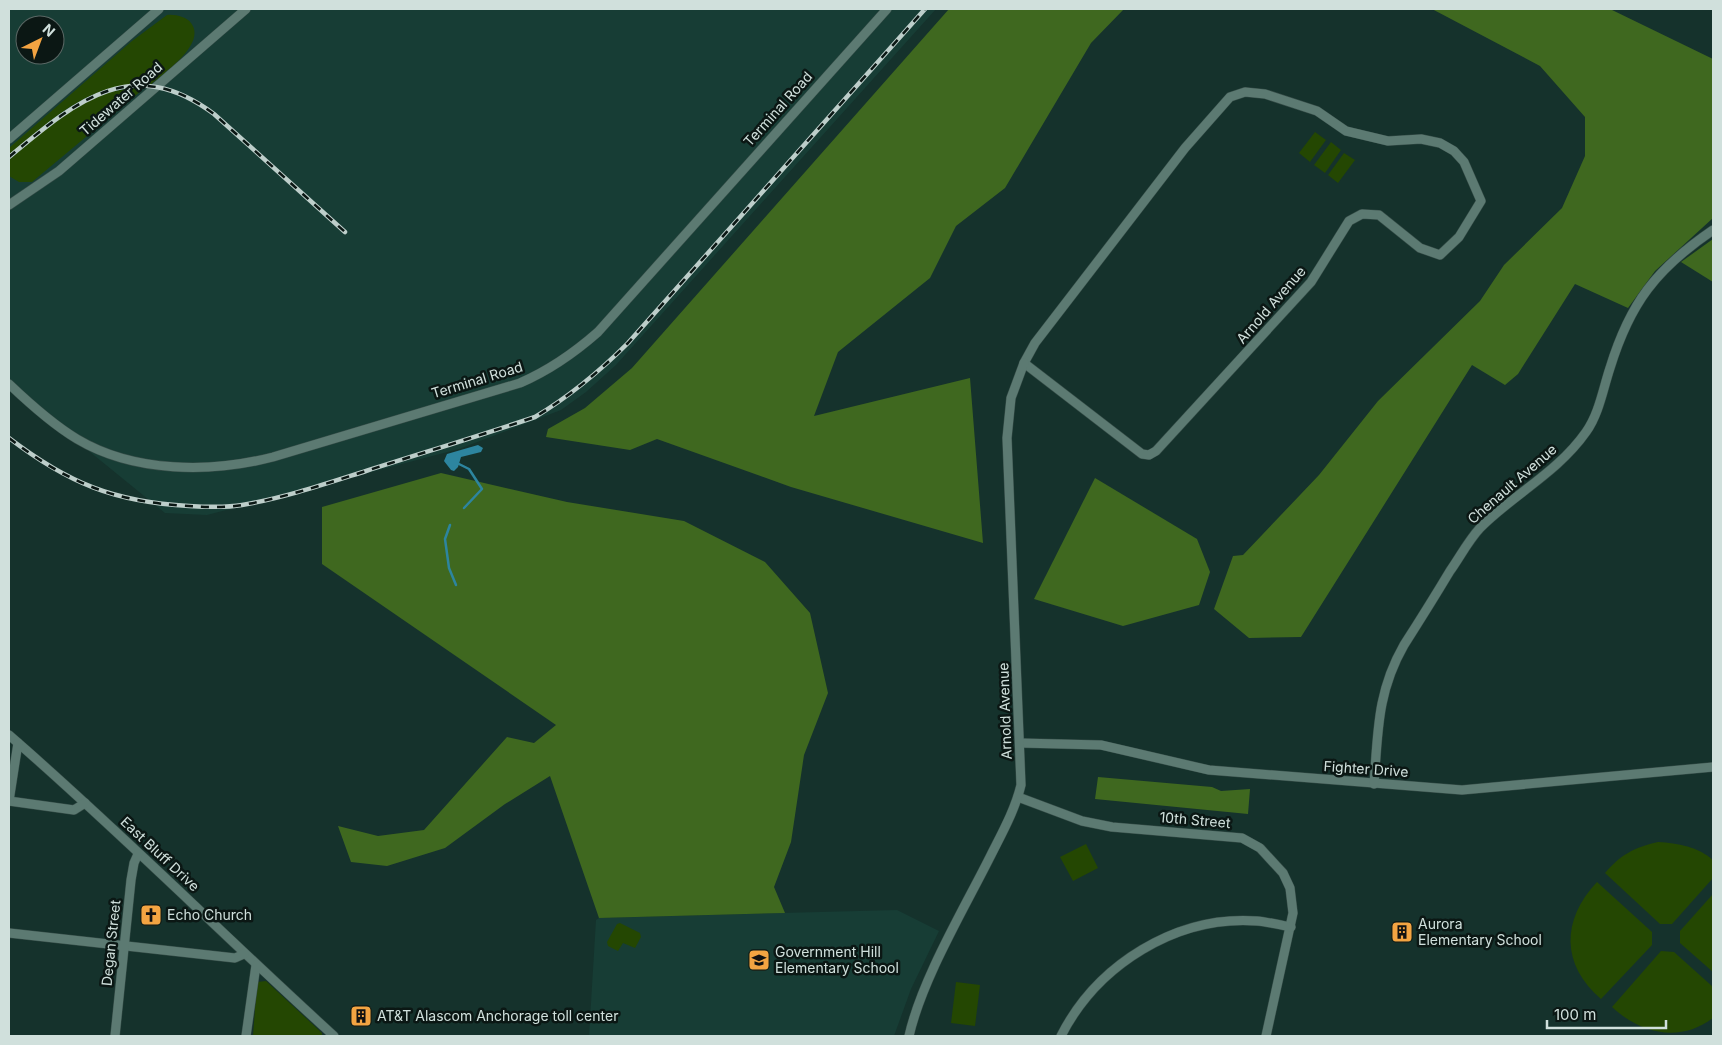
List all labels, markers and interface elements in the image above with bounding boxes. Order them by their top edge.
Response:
north arrow [15,15,65,65]
text: N [39,20,59,40]
street label: Tidewater Road [76,58,165,139]
street label: Terminal Road [740,68,816,149]
street label: Arnold Avenue [1232,263,1309,347]
street label: Terminal Road [429,358,525,401]
street label: Chenault Avenue [1464,440,1560,527]
street label: Arnold Avenue [994,662,1015,760]
street label: Fighter Drive [1323,757,1409,780]
street label: 10th Street [1159,808,1232,831]
street label: East Bluff Drive [117,813,203,894]
street label: Degan Street [98,899,124,987]
church icon: Echo Church [139,903,163,927]
place label: Echo Church [167,906,252,923]
place label: Aurora Elementary School [1418,915,1542,948]
building icon: Aurora Elementary School [1390,920,1414,944]
place label: Government Hill Elementary School [775,943,899,976]
school or university icon: Government Hill Elementary School [747,948,771,972]
scale bar [1547,998,1666,1030]
building icon: AT&T Alascom Anchorage toll center [349,1004,373,1028]
text: 100 m [1554,1005,1596,1024]
place label: AT&T Alascom Anchorage toll center [377,1007,618,1024]

